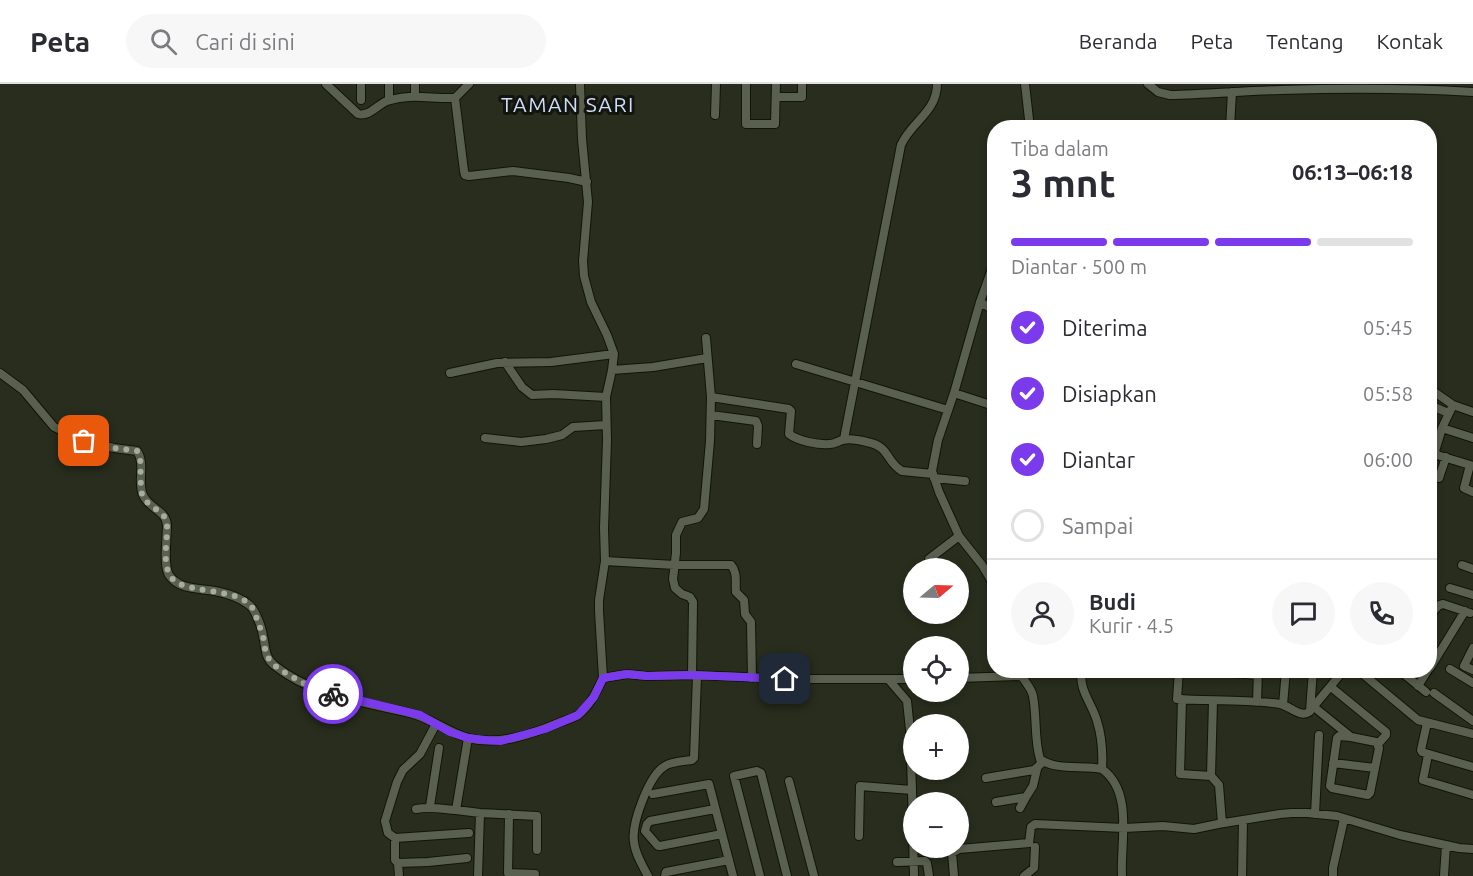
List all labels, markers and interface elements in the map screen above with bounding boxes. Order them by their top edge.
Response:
search box [126,14,546,68]
icon: search [147,25,180,58]
text: Peta [30,26,90,57]
text: Cari di sini [195,29,295,54]
text: Beranda [1079,29,1158,53]
text: Peta [1191,29,1233,53]
text: Tentang [1266,29,1344,53]
text: Kontak [1377,29,1443,53]
district label: TAMAN SARI [501,92,635,116]
text: Tiba dalam [1011,137,1109,160]
text: 06:13–06:18 [1292,159,1413,184]
text: 3 mnt [1011,161,1115,204]
text: Diantar · 500 m [1011,255,1147,278]
icon: check [1011,311,1044,344]
text: Diterima [1062,315,1148,340]
text: 05:45 [1363,316,1413,339]
icon: check [1011,377,1044,410]
text: Disiapkan [1062,381,1157,406]
text: 05:58 [1363,382,1413,405]
pin [58,415,109,466]
icon: bag [67,424,100,457]
icon: check [1011,443,1044,476]
text: Diantar [1062,447,1135,472]
text: 06:00 [1363,448,1413,471]
text: Sampai [1062,513,1133,538]
north arrow [903,558,969,624]
map controls [903,558,969,858]
button: person [1011,582,1074,645]
button: chat [1272,582,1335,645]
button: phone [1350,582,1413,645]
text: Budi [1089,589,1136,614]
text: Kurir · 4.5 [1089,614,1174,637]
button: locate [903,636,969,702]
pin [759,653,810,704]
icon: home [768,662,801,695]
courier [303,664,363,724]
icon: bike [317,678,350,711]
button: + [903,714,969,780]
button: − [903,792,969,858]

